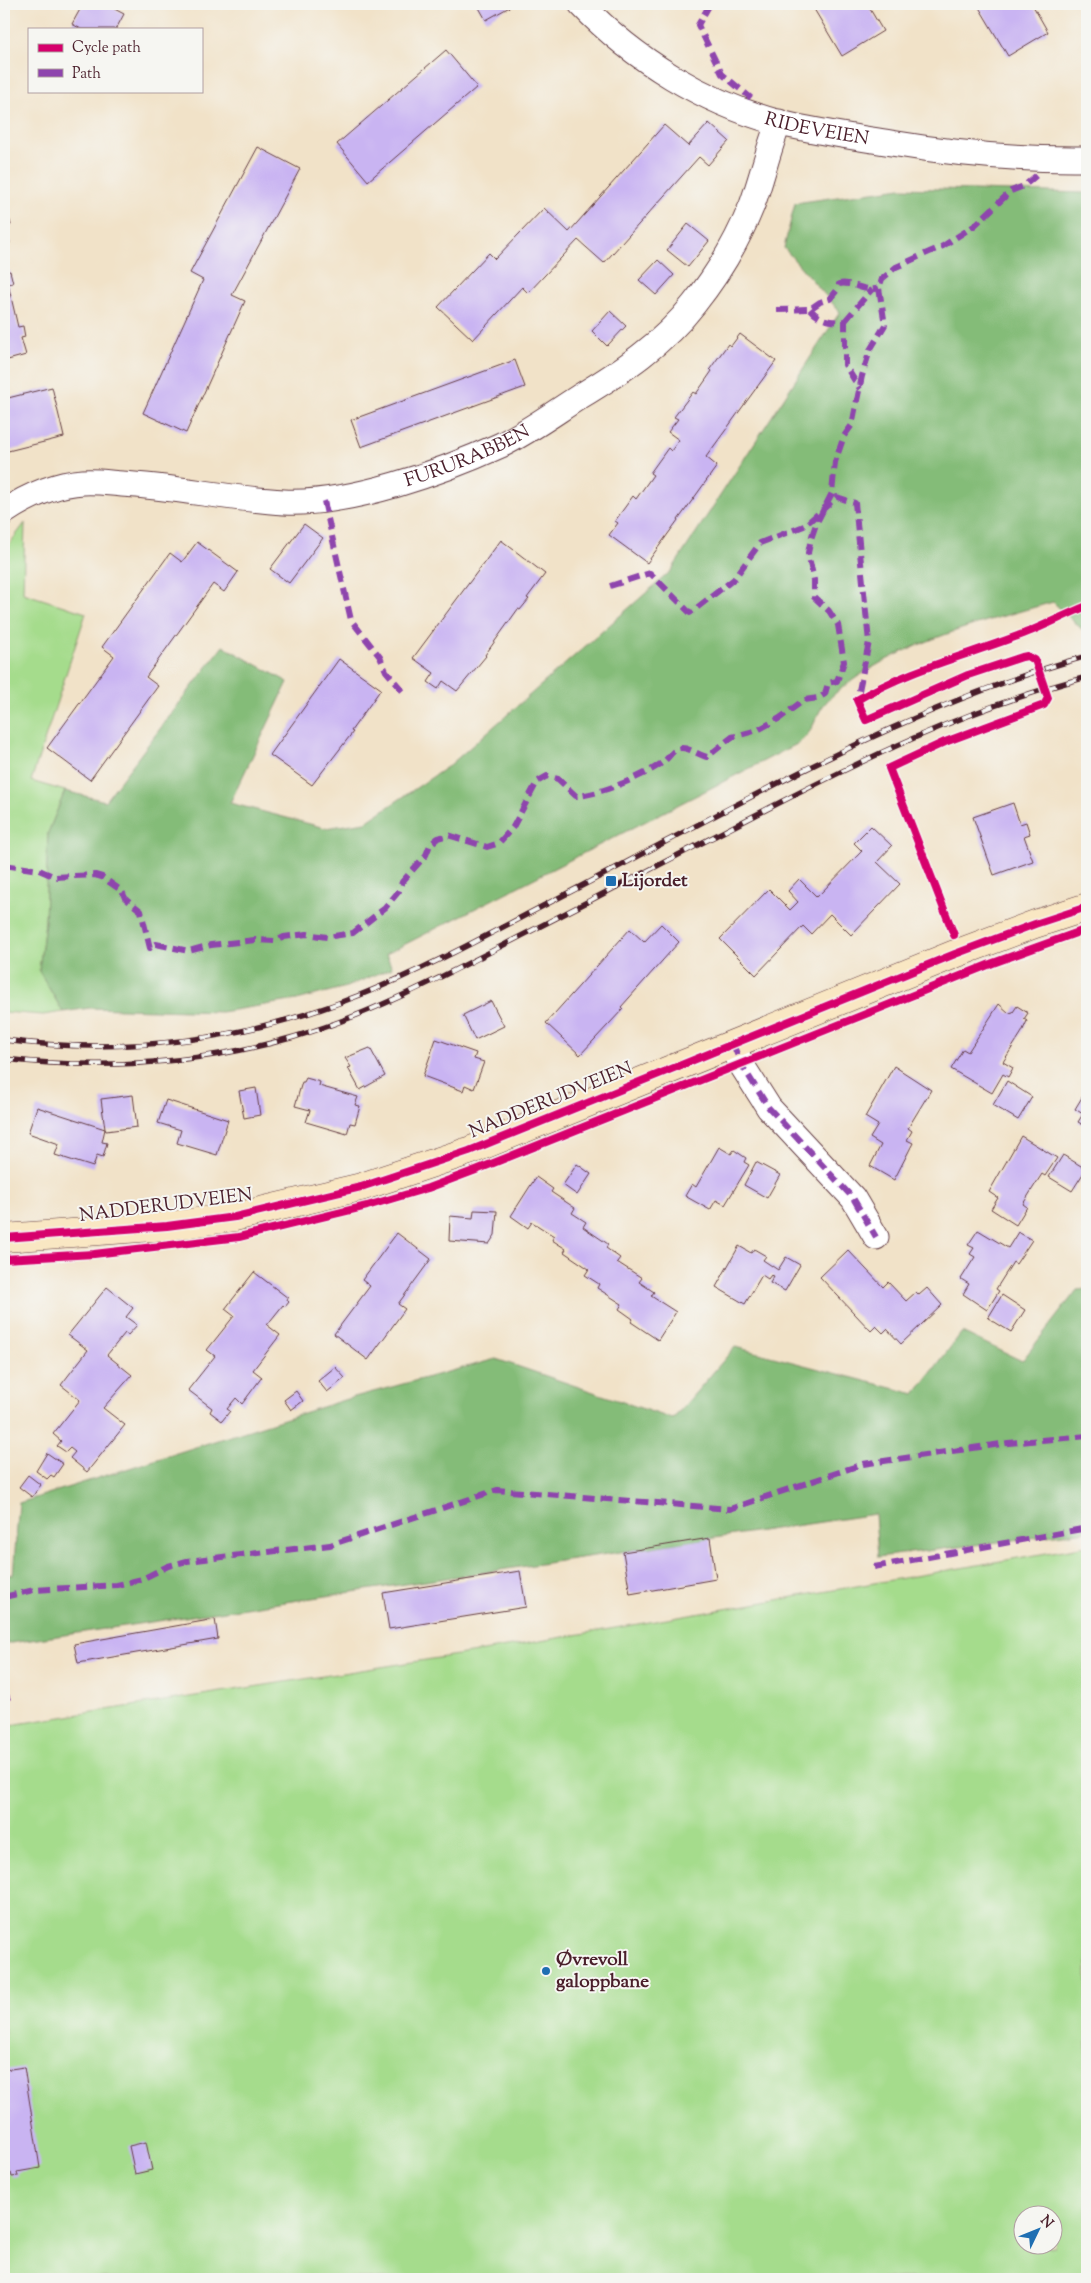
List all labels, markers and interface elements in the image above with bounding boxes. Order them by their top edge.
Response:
legend [28,28,202,92]
text: Cycle path [72,38,141,59]
text: Path [72,64,101,85]
street label: RIDEVEIEN [761,106,871,153]
street label: FURURABBEN [401,418,535,495]
place label: Lijordet [622,868,688,895]
marker: Lijordet [604,874,618,888]
street label: NADDERUDVEIEN [465,1056,637,1146]
street label: NADDERUDVEIEN [78,1182,254,1230]
place label: Øvrevoll galoppbane [556,1947,649,1996]
marker: Øvrevoll galoppbane [540,1965,552,1977]
north arrow [1014,2206,1064,2256]
text: N [1035,2212,1057,2233]

